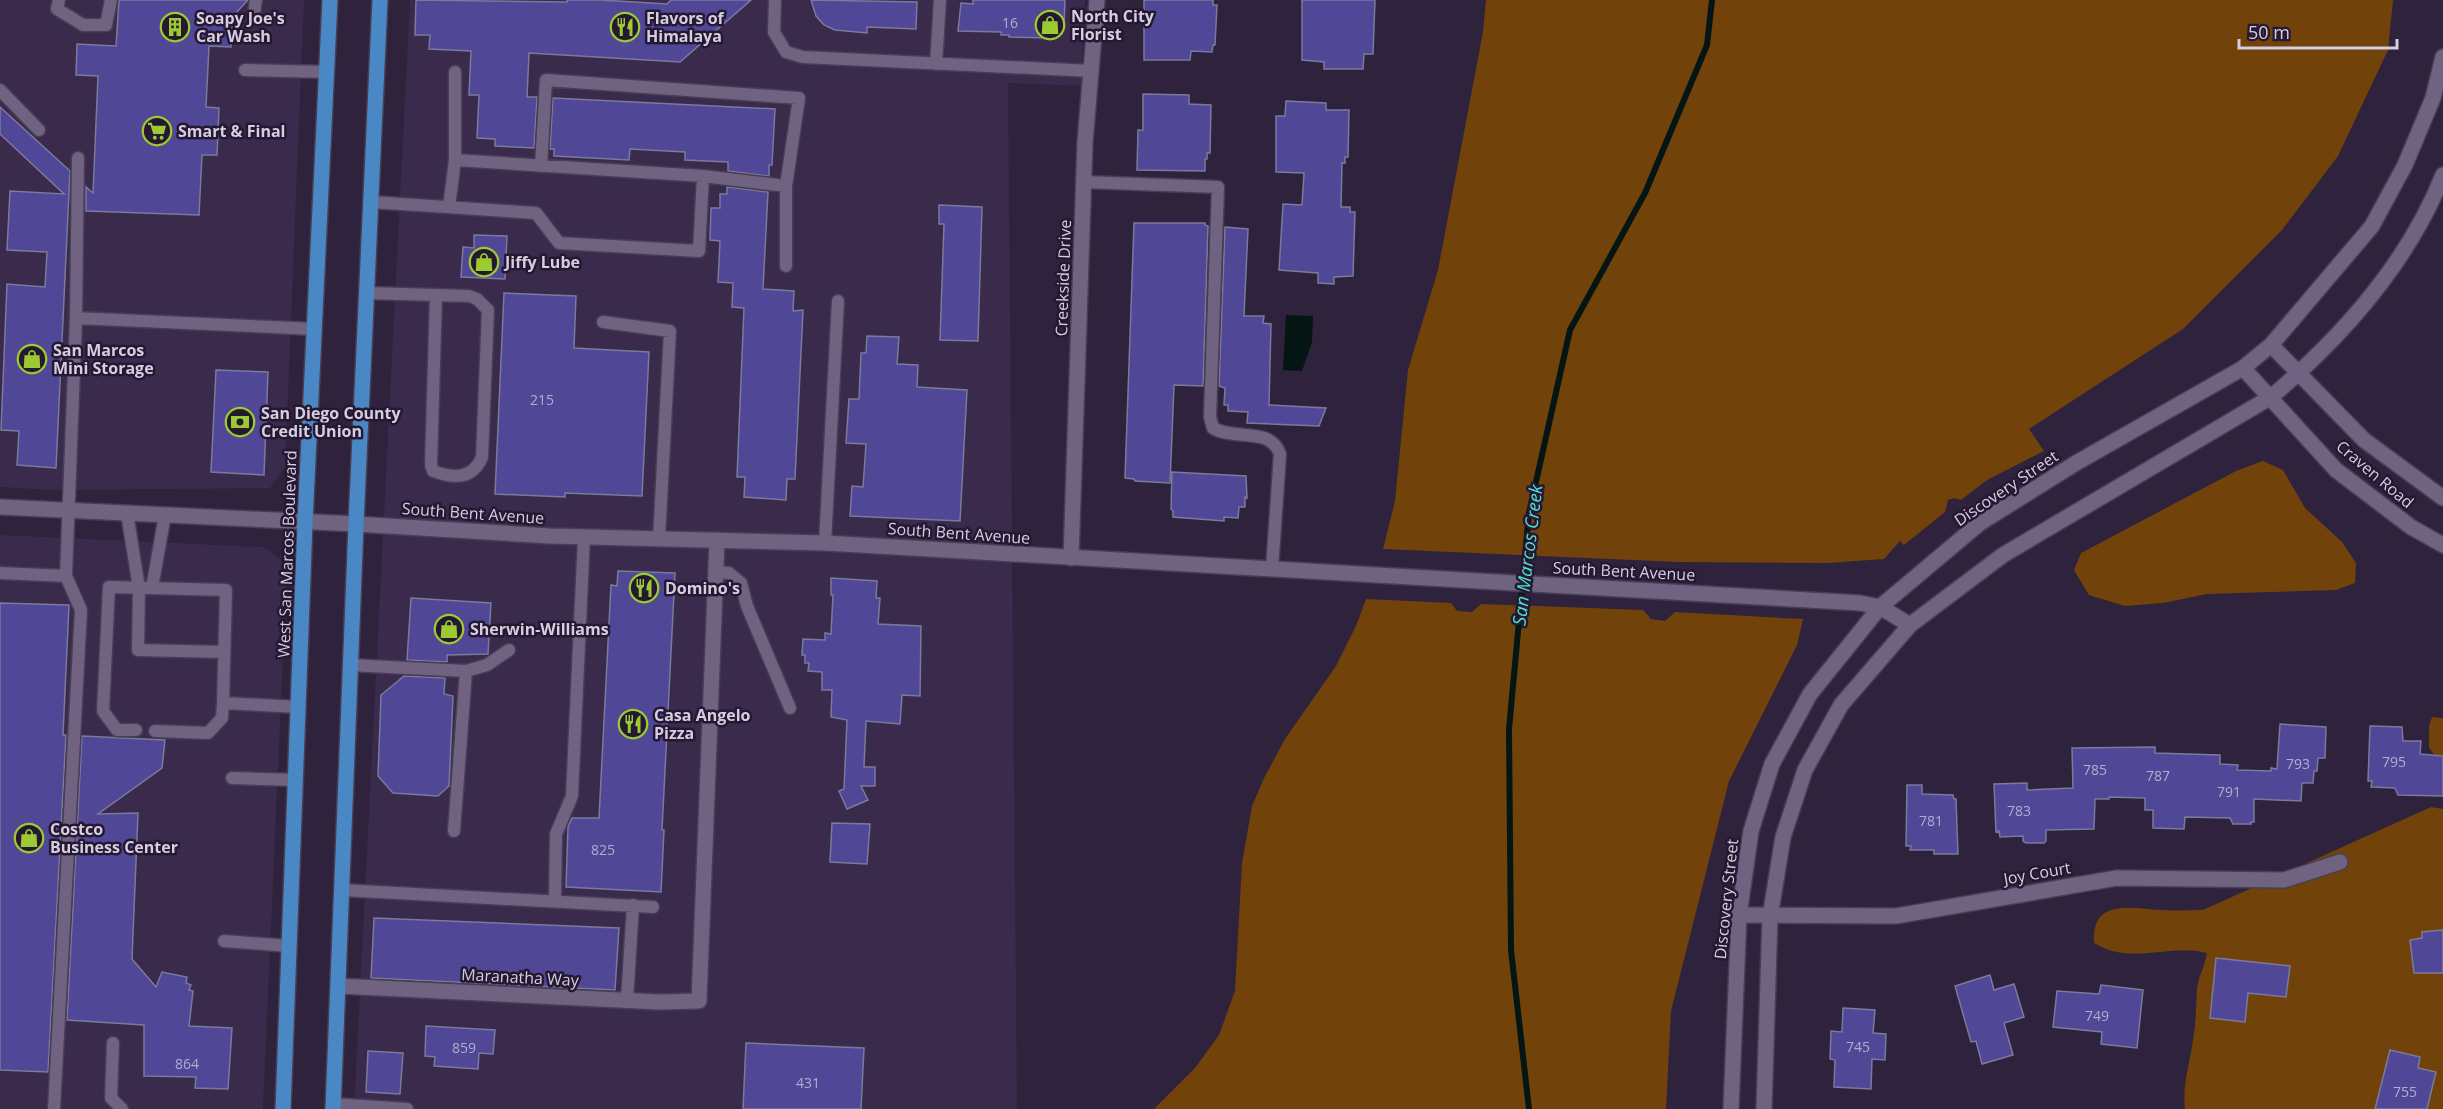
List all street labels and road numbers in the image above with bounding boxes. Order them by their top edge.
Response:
street label: Creekside Drive [1050,219,1076,337]
street label: Craven Road [2332,435,2418,513]
street label: Discovery Street [1950,445,2063,531]
street label: West San Marcos Boulevard [272,450,302,658]
street label: South Bent Avenue [401,497,545,529]
street label: South Bent Avenue [887,517,1031,549]
street label: South Bent Avenue [1552,556,1696,586]
street label: Discovery Street [1709,837,1743,960]
street label: Joy Court [2000,856,2073,890]
street label: Maranatha Way [461,963,580,991]

